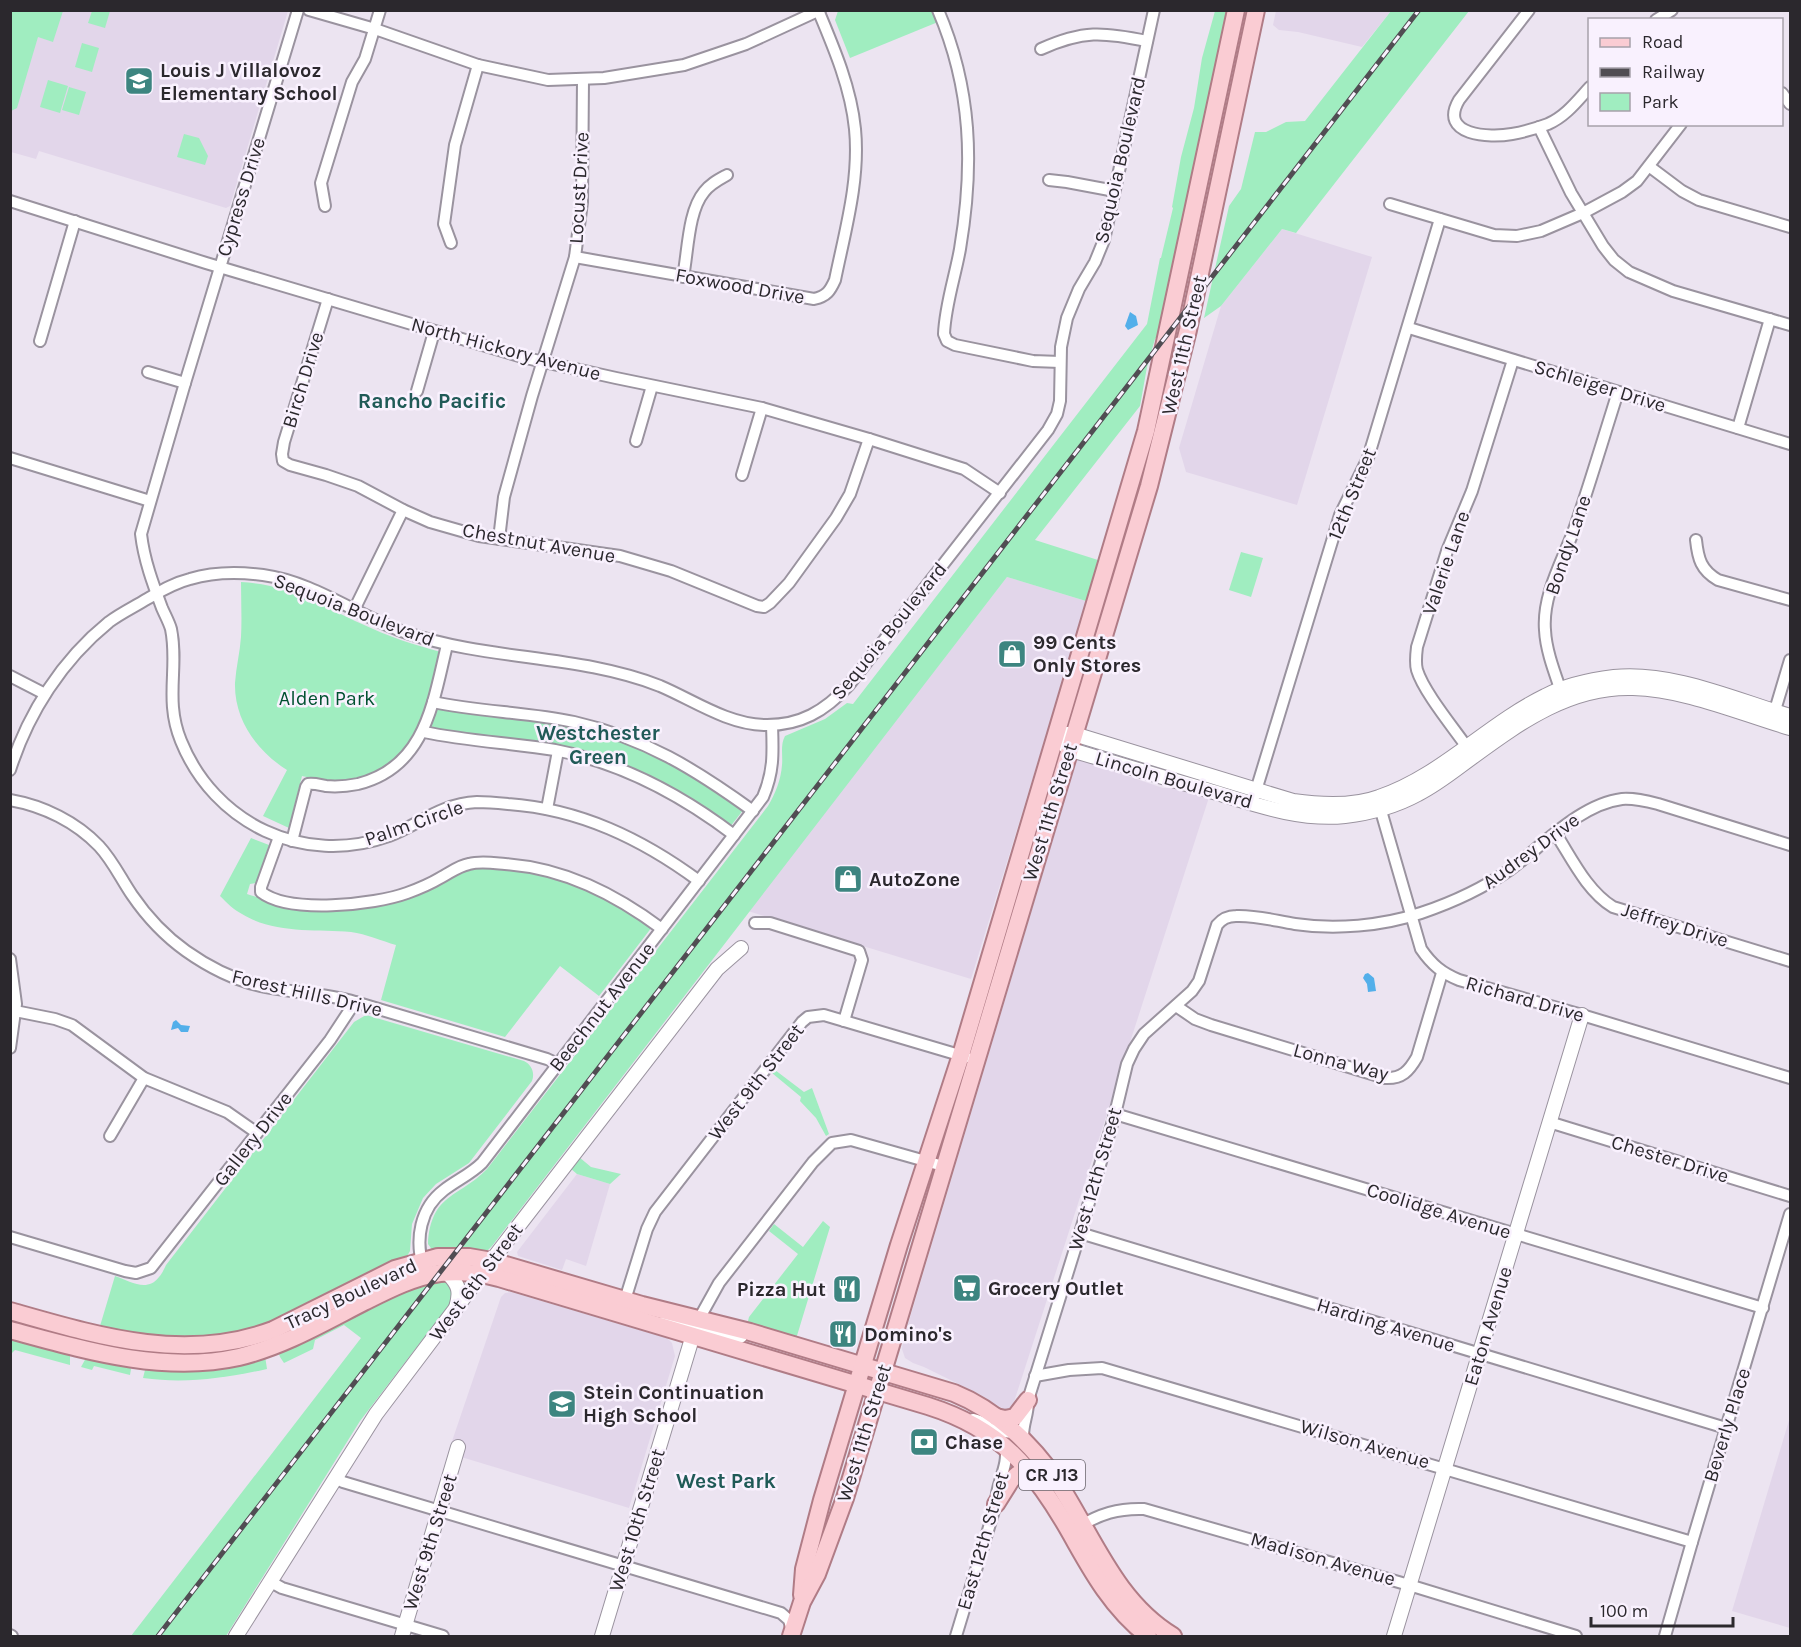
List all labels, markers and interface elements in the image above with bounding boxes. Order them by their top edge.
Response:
legend [1588,18,1783,126]
text: Road [1642,31,1683,53]
place label: Louis J Villalovoz Elementary School [160,59,338,105]
text: Railway [1642,61,1705,83]
school or university icon: Louis J Villalovoz Elementary School [123,65,155,97]
street label: Sequoia Boulevard [1090,74,1150,246]
text: Park [1642,91,1679,113]
street label: Locust Drive [565,131,593,245]
street label: Cypress Drive [212,135,270,259]
street label: Foxwood Drive [674,263,806,309]
street label: West 11th Street [1157,272,1211,417]
street label: North Hickory Avenue [409,313,603,385]
street label: Birch Drive [277,329,329,431]
street label: Schleiger Drive [1531,355,1669,417]
district label: Rancho Pacific [358,389,506,413]
street label: 12th Street [1323,444,1381,543]
street label: Bondy Lane [1540,492,1596,598]
street label: Valerie Lane [1417,508,1475,618]
street label: Chestnut Avenue [461,518,617,568]
street label: Sequoia Boulevard [826,558,952,704]
street label: Sequoia Boulevard [270,569,438,651]
place label: 99 Cents Only Stores [1033,631,1141,677]
shop icon: 99 Cents Only Stores [996,638,1028,670]
park label: Alden Park [279,687,375,710]
district label: Westchester Green [536,721,661,769]
street label: West 11th Street [1018,740,1082,884]
street label: Lincoln Boulevard [1093,747,1255,813]
street label: Palm Circle [362,795,466,851]
street label: Audrey Drive [1478,808,1584,894]
shop icon: AutoZone [832,863,864,895]
place label: AutoZone [869,868,960,891]
street label: Jeffrey Drive [1619,898,1731,952]
street label: Beechnut Avenue [544,938,660,1076]
street label: Forest Hills Drive [230,965,384,1021]
street label: Richard Drive [1463,971,1587,1027]
street label: West 9th Street [703,1019,809,1145]
street label: Lonna Way [1291,1038,1391,1086]
street label: Gallery Drive [209,1087,297,1191]
street label: West 12th Street [1064,1104,1127,1253]
street label: Chester Drive [1608,1130,1732,1188]
street label: Coolidge Avenue [1364,1178,1514,1244]
street label: West 6th Street [424,1218,528,1345]
street label: Tracy Boulevard [281,1253,421,1335]
street label: Eaton Avenue [1459,1264,1517,1388]
supermarket icon: Grocery Outlet [951,1272,983,1304]
restaurant icon: Pizza Hut [831,1273,863,1305]
place label: Grocery Outlet [988,1277,1124,1300]
place label: Pizza Hut [737,1278,826,1301]
street label: Harding Avenue [1314,1293,1458,1357]
restaurant icon: Domino's [827,1318,859,1350]
place label: Domino's [864,1323,953,1346]
street label: West 11th Street [832,1361,896,1505]
street label: Beverly Place [1699,1365,1755,1485]
place label: Stein Continuation High School [583,1381,764,1427]
school or university icon: Stein Continuation High School [546,1388,578,1420]
street label: Wilson Avenue [1298,1415,1432,1473]
bank icon: Chase [908,1426,940,1458]
place label: Chase [945,1431,1003,1454]
street label: West 10th Street [604,1445,670,1594]
road number: CR J13 [1019,1460,1085,1490]
district label: West Park [676,1469,777,1493]
street label: East 12th Street [952,1469,1014,1613]
street label: West 9th Street [398,1471,462,1613]
street label: Madison Avenue [1248,1527,1398,1591]
scale bar [1591,1590,1734,1628]
text: 100 m [1600,1600,1648,1622]

